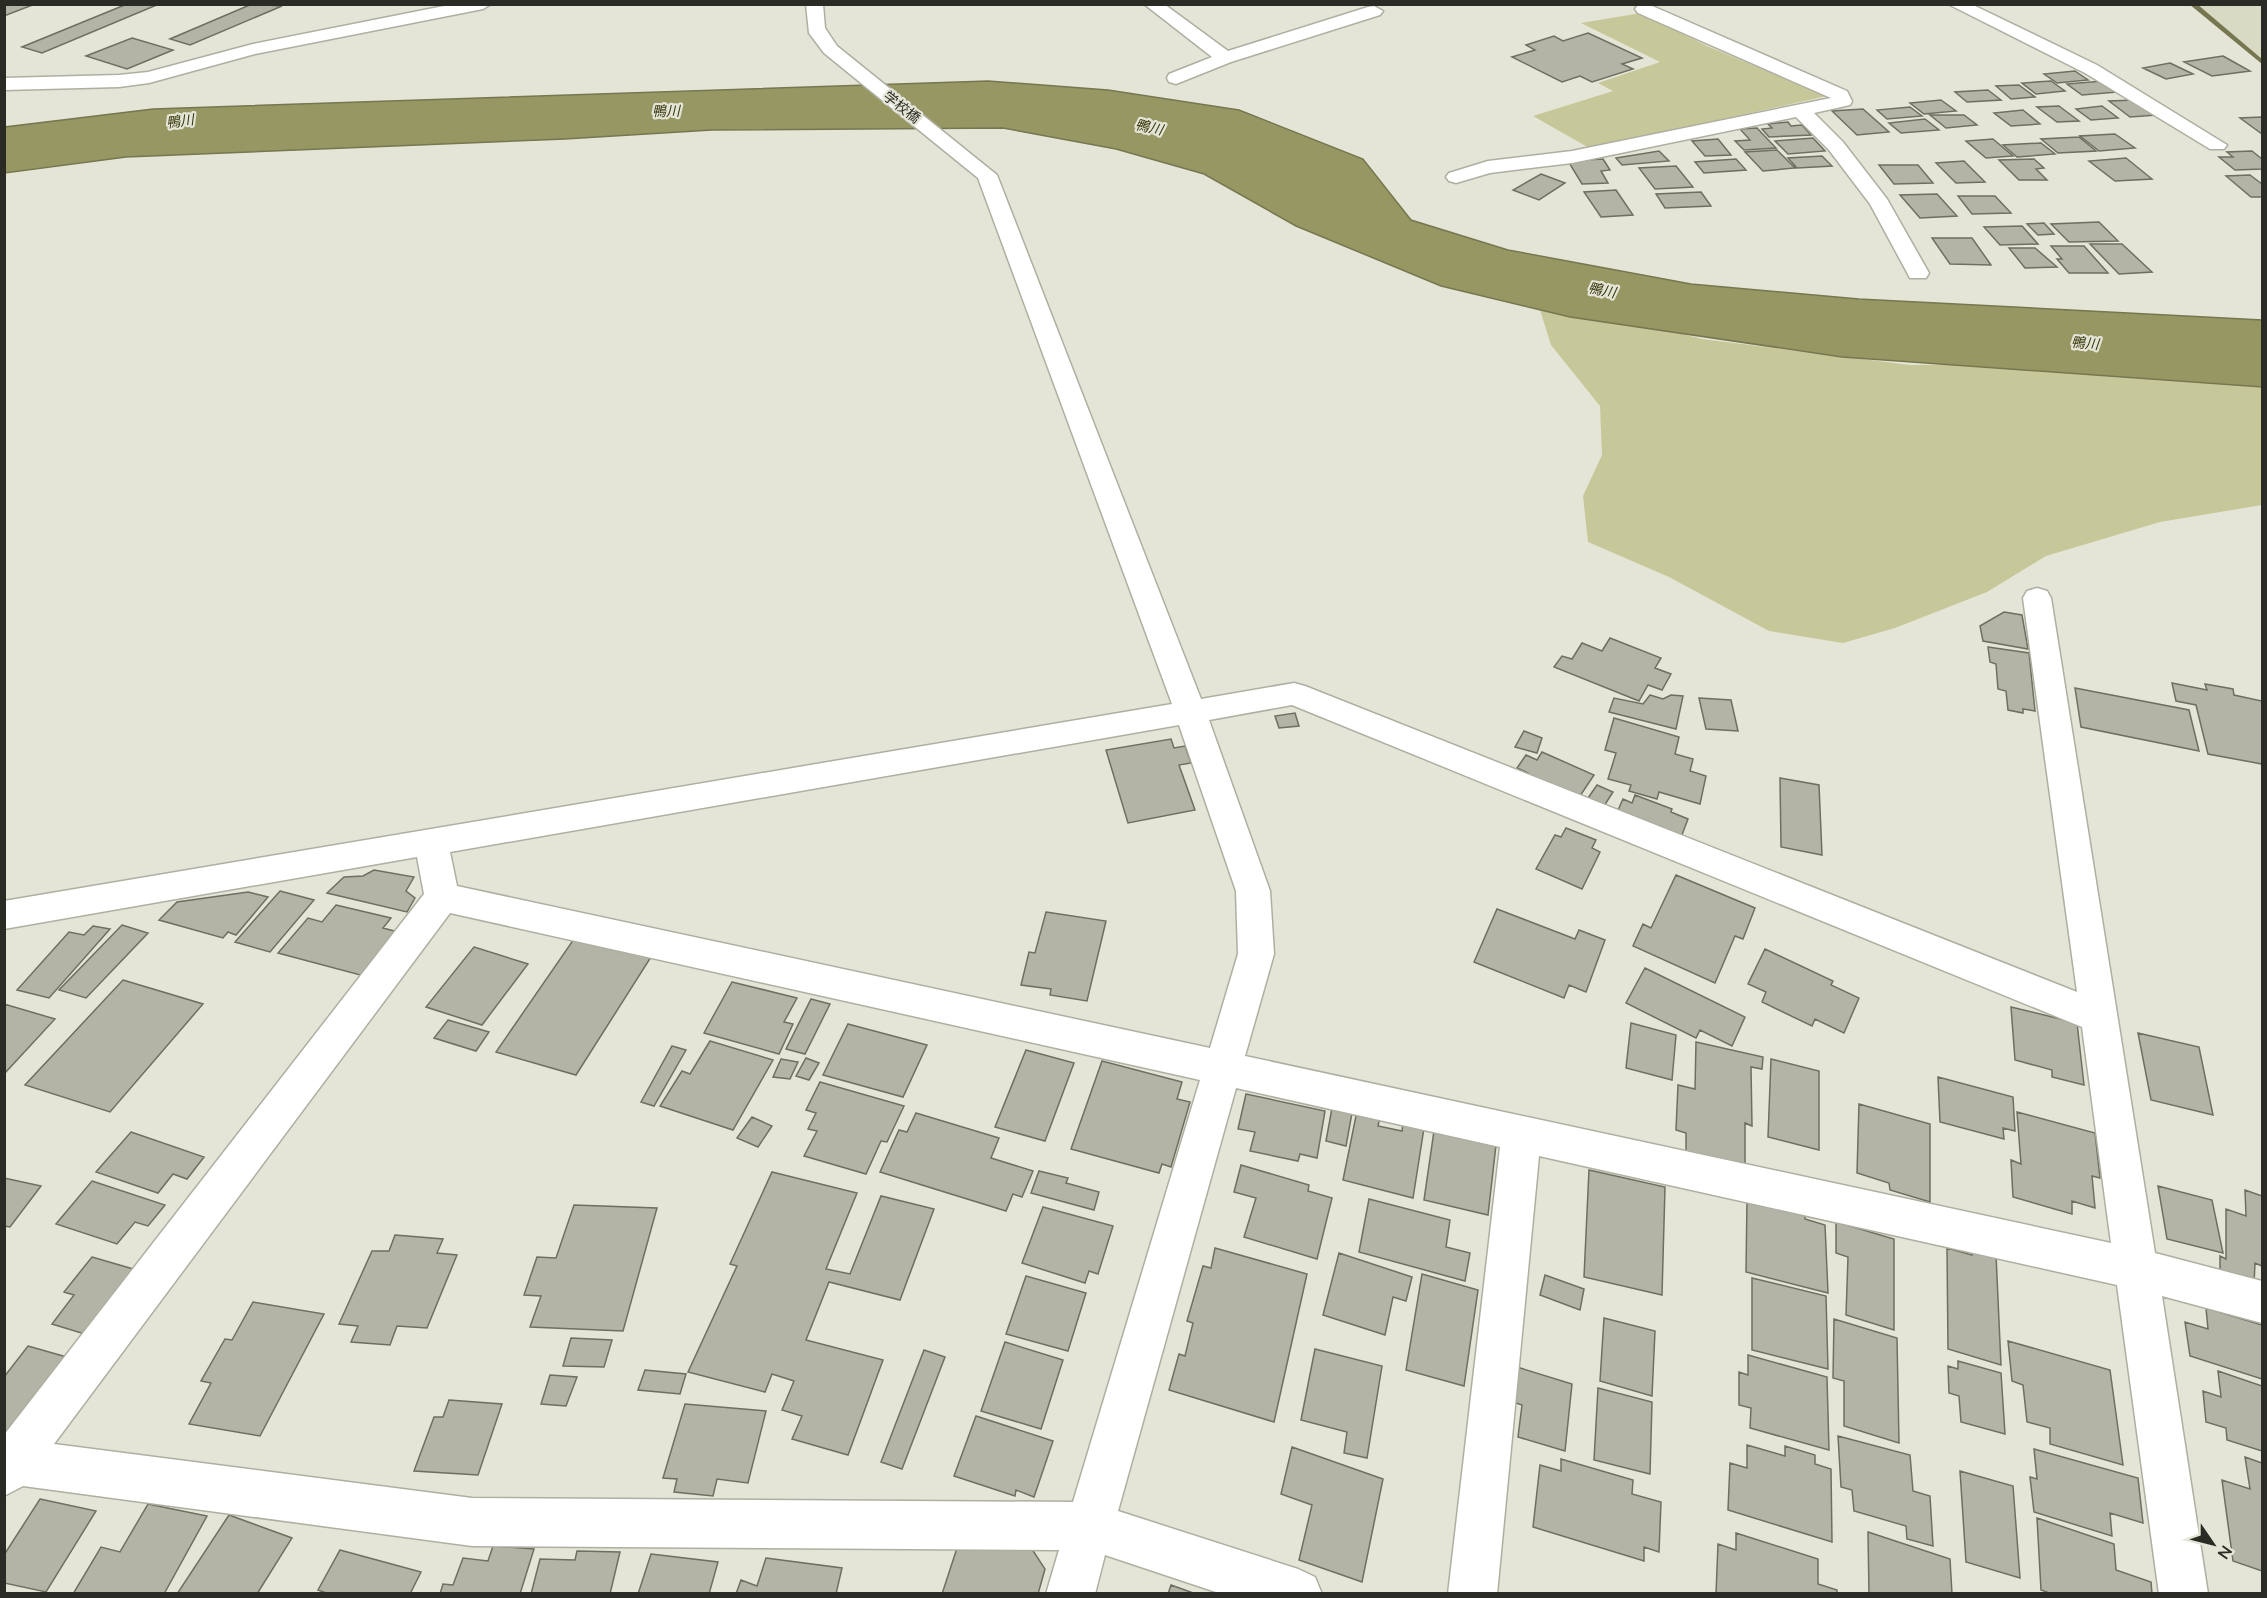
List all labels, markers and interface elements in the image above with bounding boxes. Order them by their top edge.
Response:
street label: 学校橋 [880,87,924,127]
water label: 鴨川 [652,102,682,120]
water label: 鴨川 [165,110,197,132]
water label: 鴨川 [1133,115,1167,139]
water label: 鴨川 [1587,278,1619,302]
water label: 鴨川 [2070,333,2102,353]
north arrow [2183,1514,2243,1574]
text: N [2214,1542,2237,1563]

